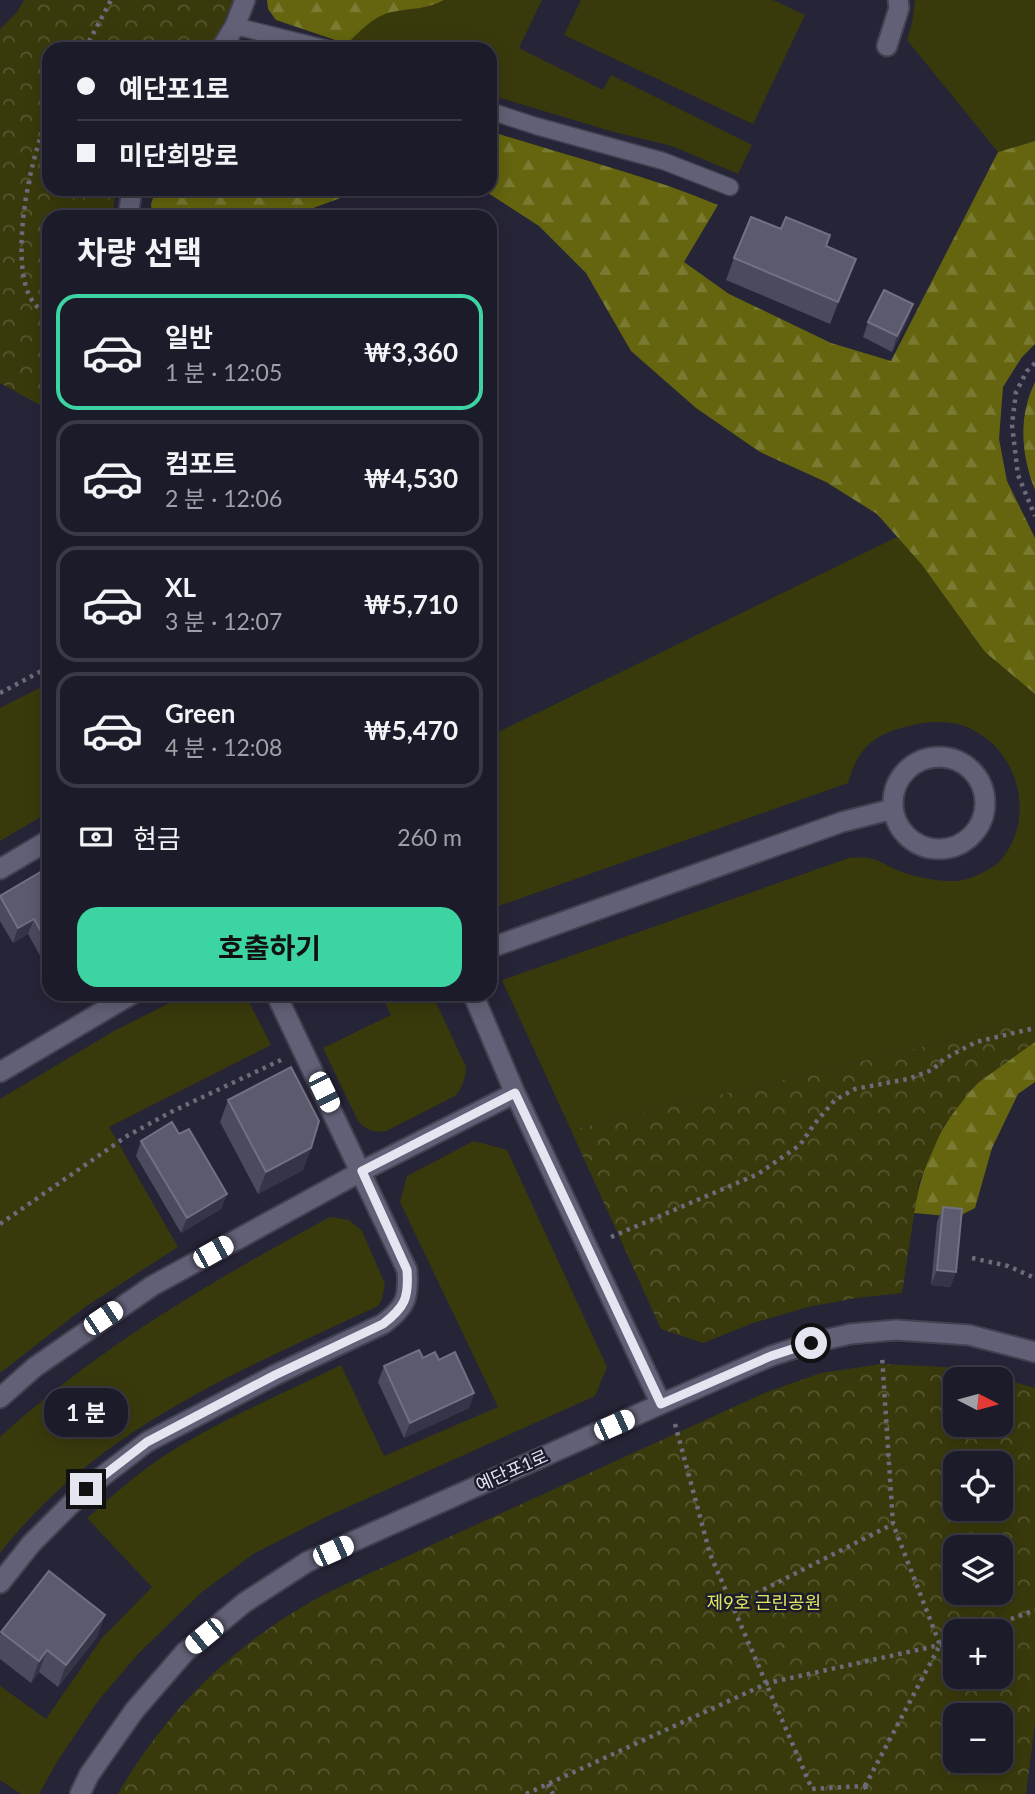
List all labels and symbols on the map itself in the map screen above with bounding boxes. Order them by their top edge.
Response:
car [306,1069,343,1115]
car [190,1233,237,1271]
car [80,1298,127,1338]
route start [795,1327,827,1359]
north arrow [943,1367,1013,1437]
callout: 1 분 [44,1388,128,1436]
car [591,1407,638,1443]
street label: 예단포1로 [472,1444,551,1496]
route end [70,1473,102,1505]
car [310,1533,357,1569]
park label: 제9호 근린공원 [707,1591,821,1613]
car [182,1615,227,1657]

